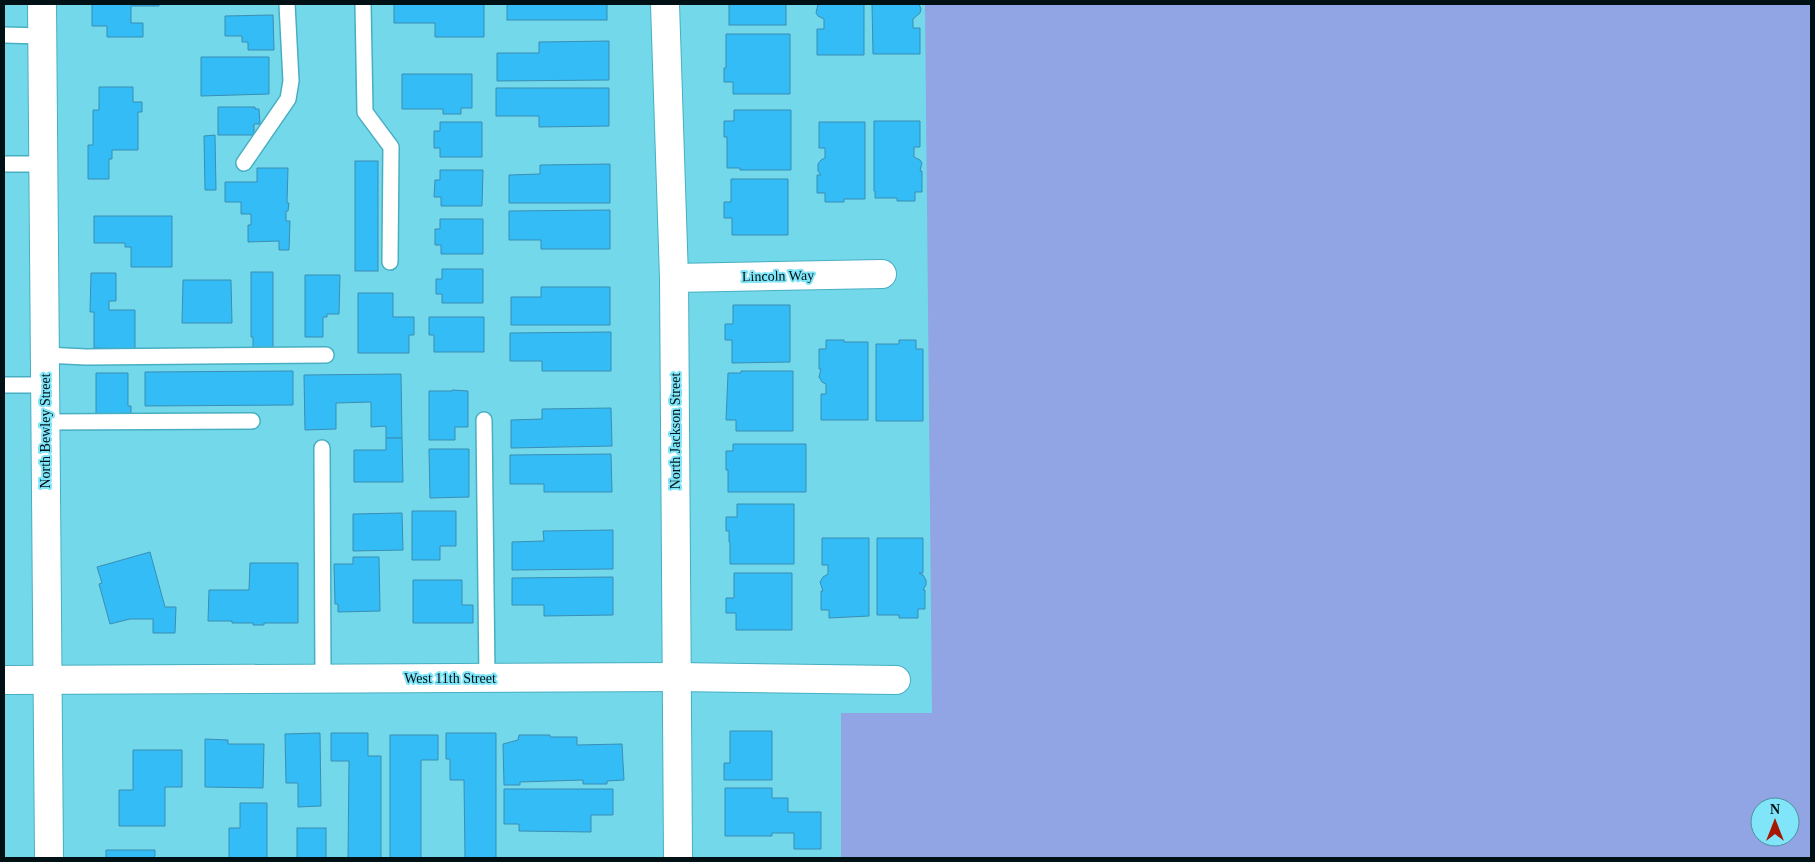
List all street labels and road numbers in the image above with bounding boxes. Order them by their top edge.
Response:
street label: Lincoln Way [742,268,814,284]
street label: North Bewley Street [38,373,53,489]
street label: North Jackson Street [668,373,683,489]
street label: West 11th Street [404,671,496,686]

